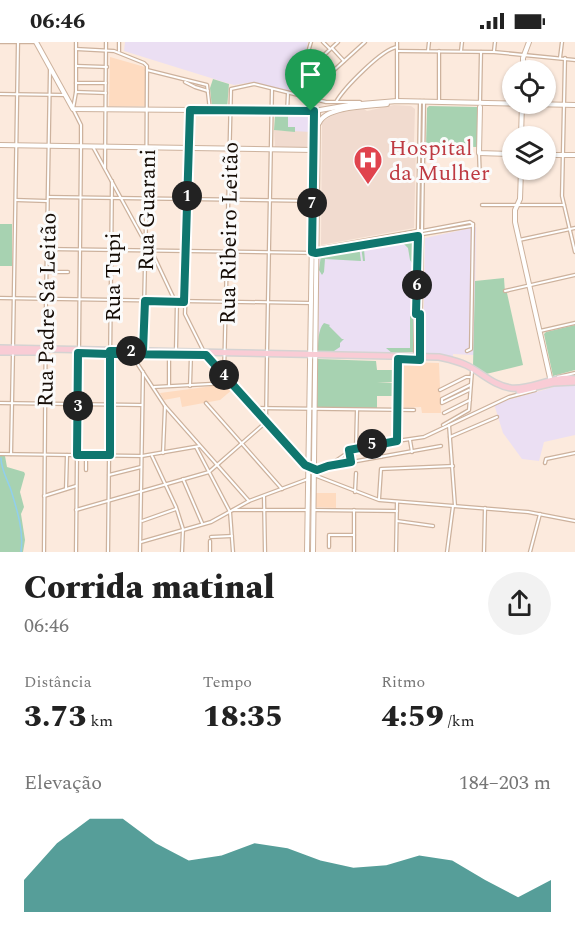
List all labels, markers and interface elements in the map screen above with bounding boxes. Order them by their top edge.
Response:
text: 06:46 [30,5,85,38]
pin [285,49,336,111]
icon: arrive [294,58,327,91]
map controls [502,60,556,180]
button: locate [502,60,556,114]
button: layers [502,126,556,180]
place label: Hospital da Mulher [389,132,490,190]
street label: Rua Ribeiro Leitão [211,141,248,325]
hospital icon: Hospital da Mulher [352,144,384,186]
street label: Rua Guarani [130,149,165,272]
pin: 1 [172,181,202,211]
text: 1 [183,184,191,208]
pin: 7 [297,188,327,218]
text: 7 [308,191,316,215]
street label: Rua Padre Sá Leitão [29,212,66,408]
street label: Rua Tupi [97,232,130,322]
pin: 6 [402,270,432,300]
text: 6 [413,273,421,297]
pin: 2 [116,336,146,366]
text: 2 [127,339,135,363]
pin: 4 [209,360,239,390]
text: 4 [220,363,228,387]
pin: 3 [63,391,93,421]
text: 3 [74,394,82,418]
pin: 5 [357,429,387,459]
text: 5 [368,432,376,456]
text: Corrida matinal [24,563,275,613]
button: share [488,572,551,635]
text: 06:46 [24,611,69,641]
text: Distância [24,670,91,694]
text: Tempo [203,670,252,694]
text: Ritmo [381,670,425,694]
text: 3.73 [24,694,86,740]
text: 18:35 [203,694,283,740]
text: 4:59 [381,694,444,740]
text: km [86,709,113,733]
text: /km [444,709,474,733]
text: Elevação [24,768,102,798]
text: 184–203 m [459,768,551,798]

